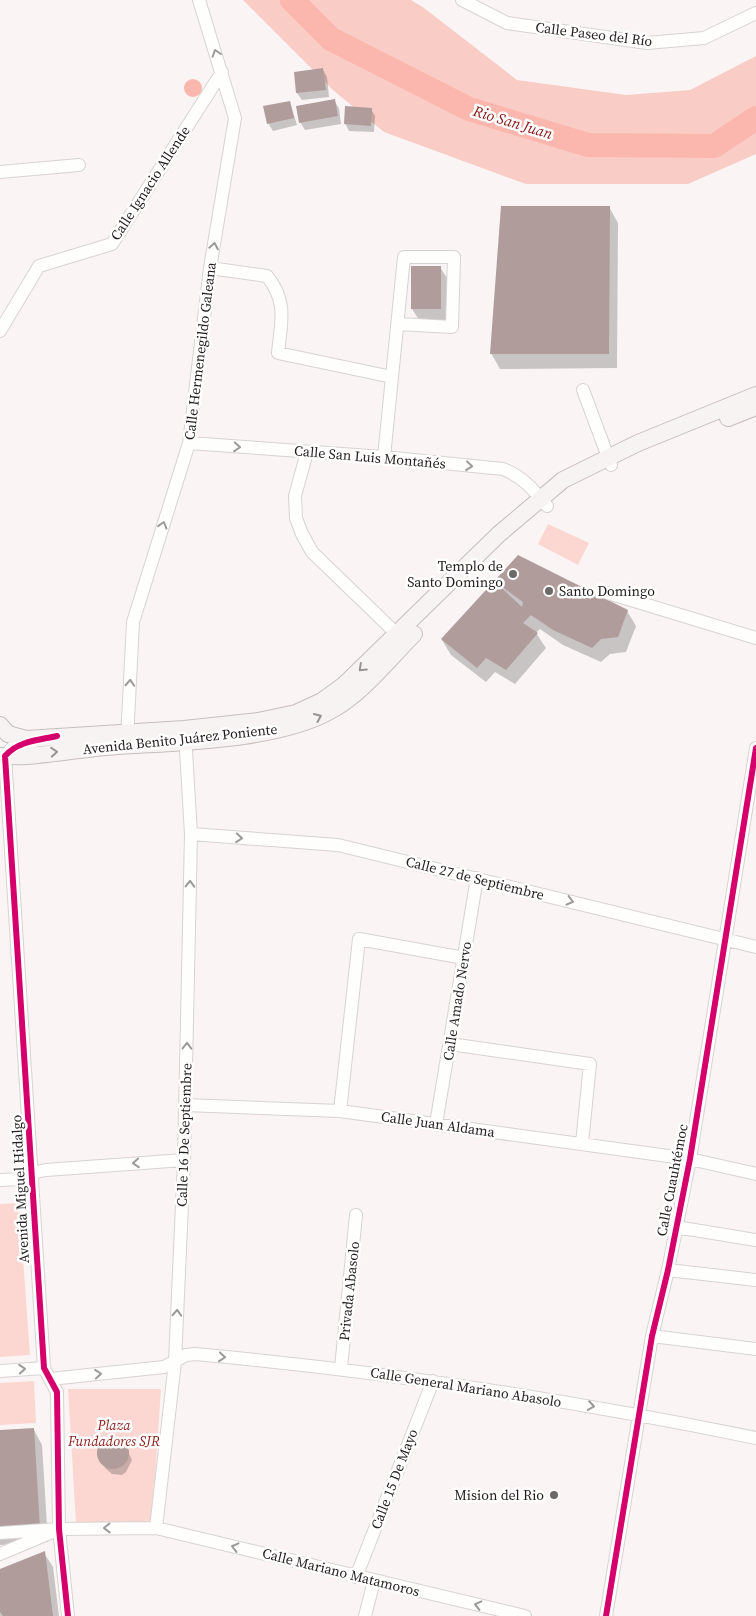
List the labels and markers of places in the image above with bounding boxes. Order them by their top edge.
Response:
place label: Templo de Santo Domingo [407,556,503,592]
marker: Templo de Santo Domingo [507,568,519,580]
place label: Santo Domingo [559,581,655,601]
marker: Santo Domingo [543,585,555,597]
place label: Mision del Rio [454,1485,544,1505]
marker: Mision del Rio [548,1489,560,1501]

